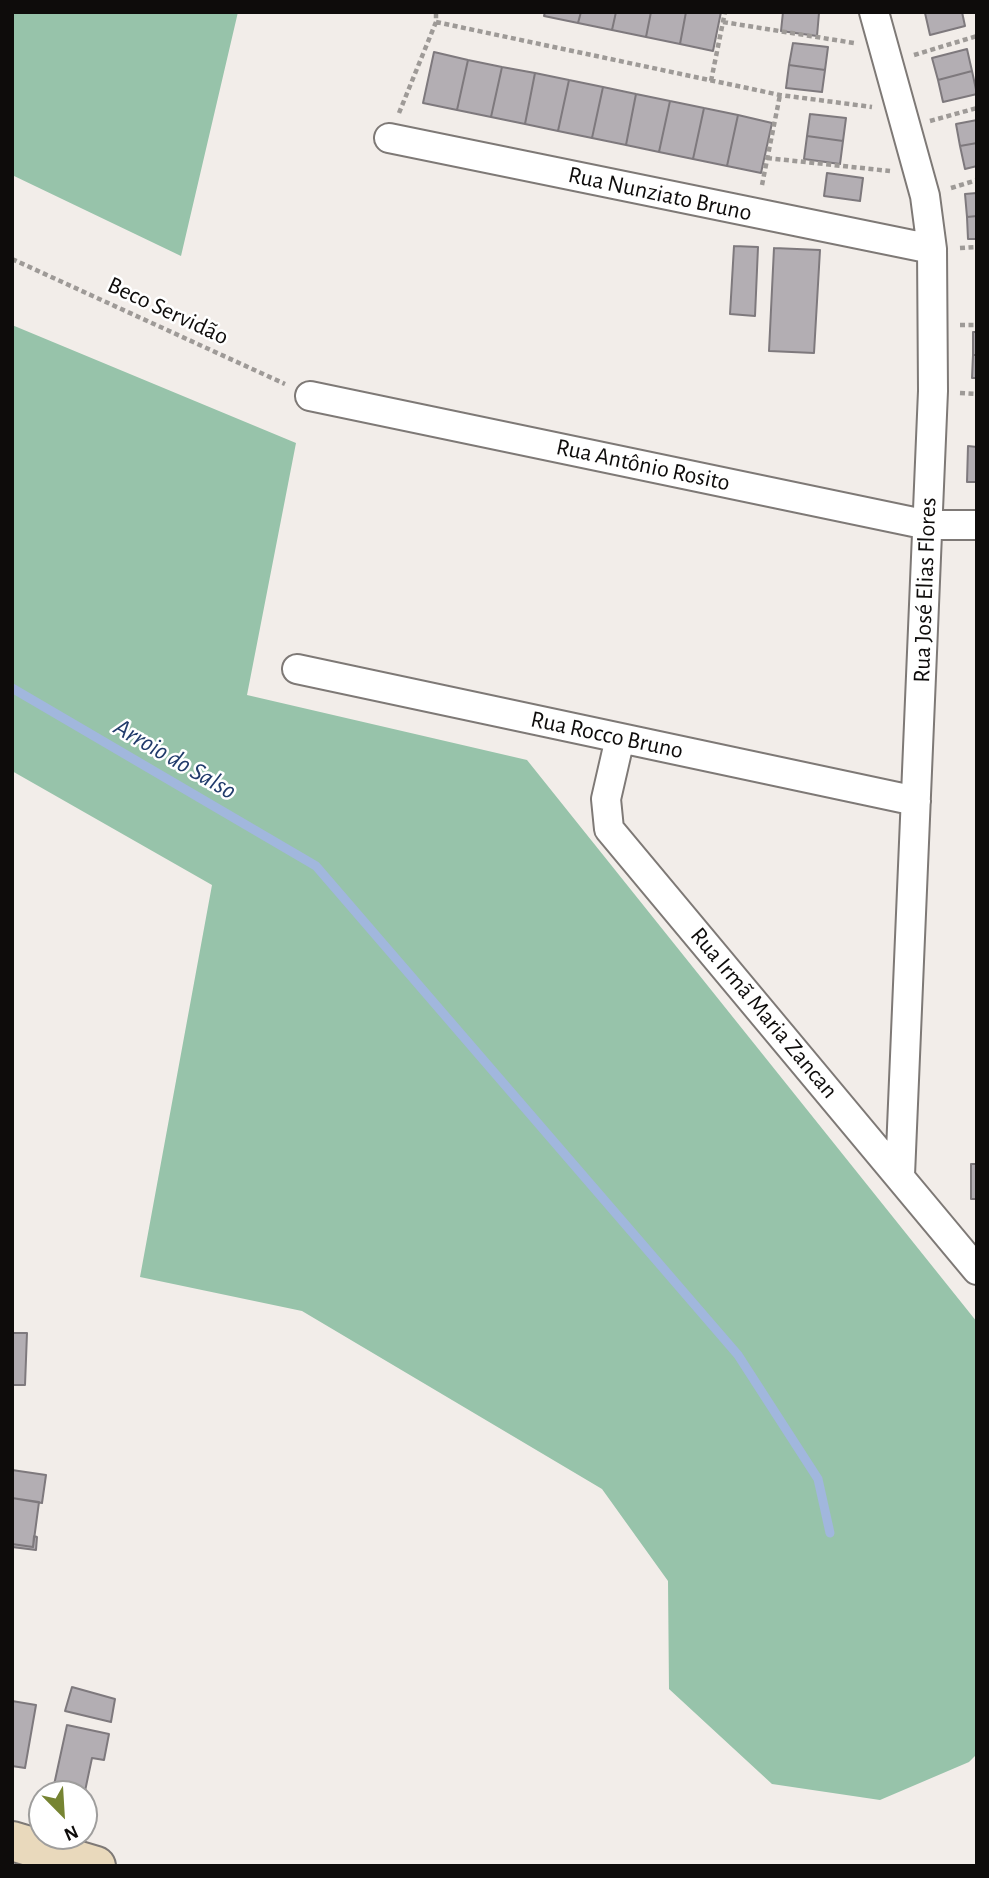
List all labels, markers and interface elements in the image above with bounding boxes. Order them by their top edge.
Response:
street label: Rua Nunziato Bruno [566,160,754,228]
street label: Beco Servidão [103,271,233,351]
street label: Rua Antônio Rosito [553,433,733,497]
street label: Rua José Elias Flores [907,497,943,683]
street label: Rua Rocco Bruno [528,705,686,765]
water label: Arroio do Salso [108,712,242,806]
street label: Rua Irmã Maria Zancan [684,922,844,1104]
north arrow [28,1780,98,1850]
text: N [61,1821,81,1844]

